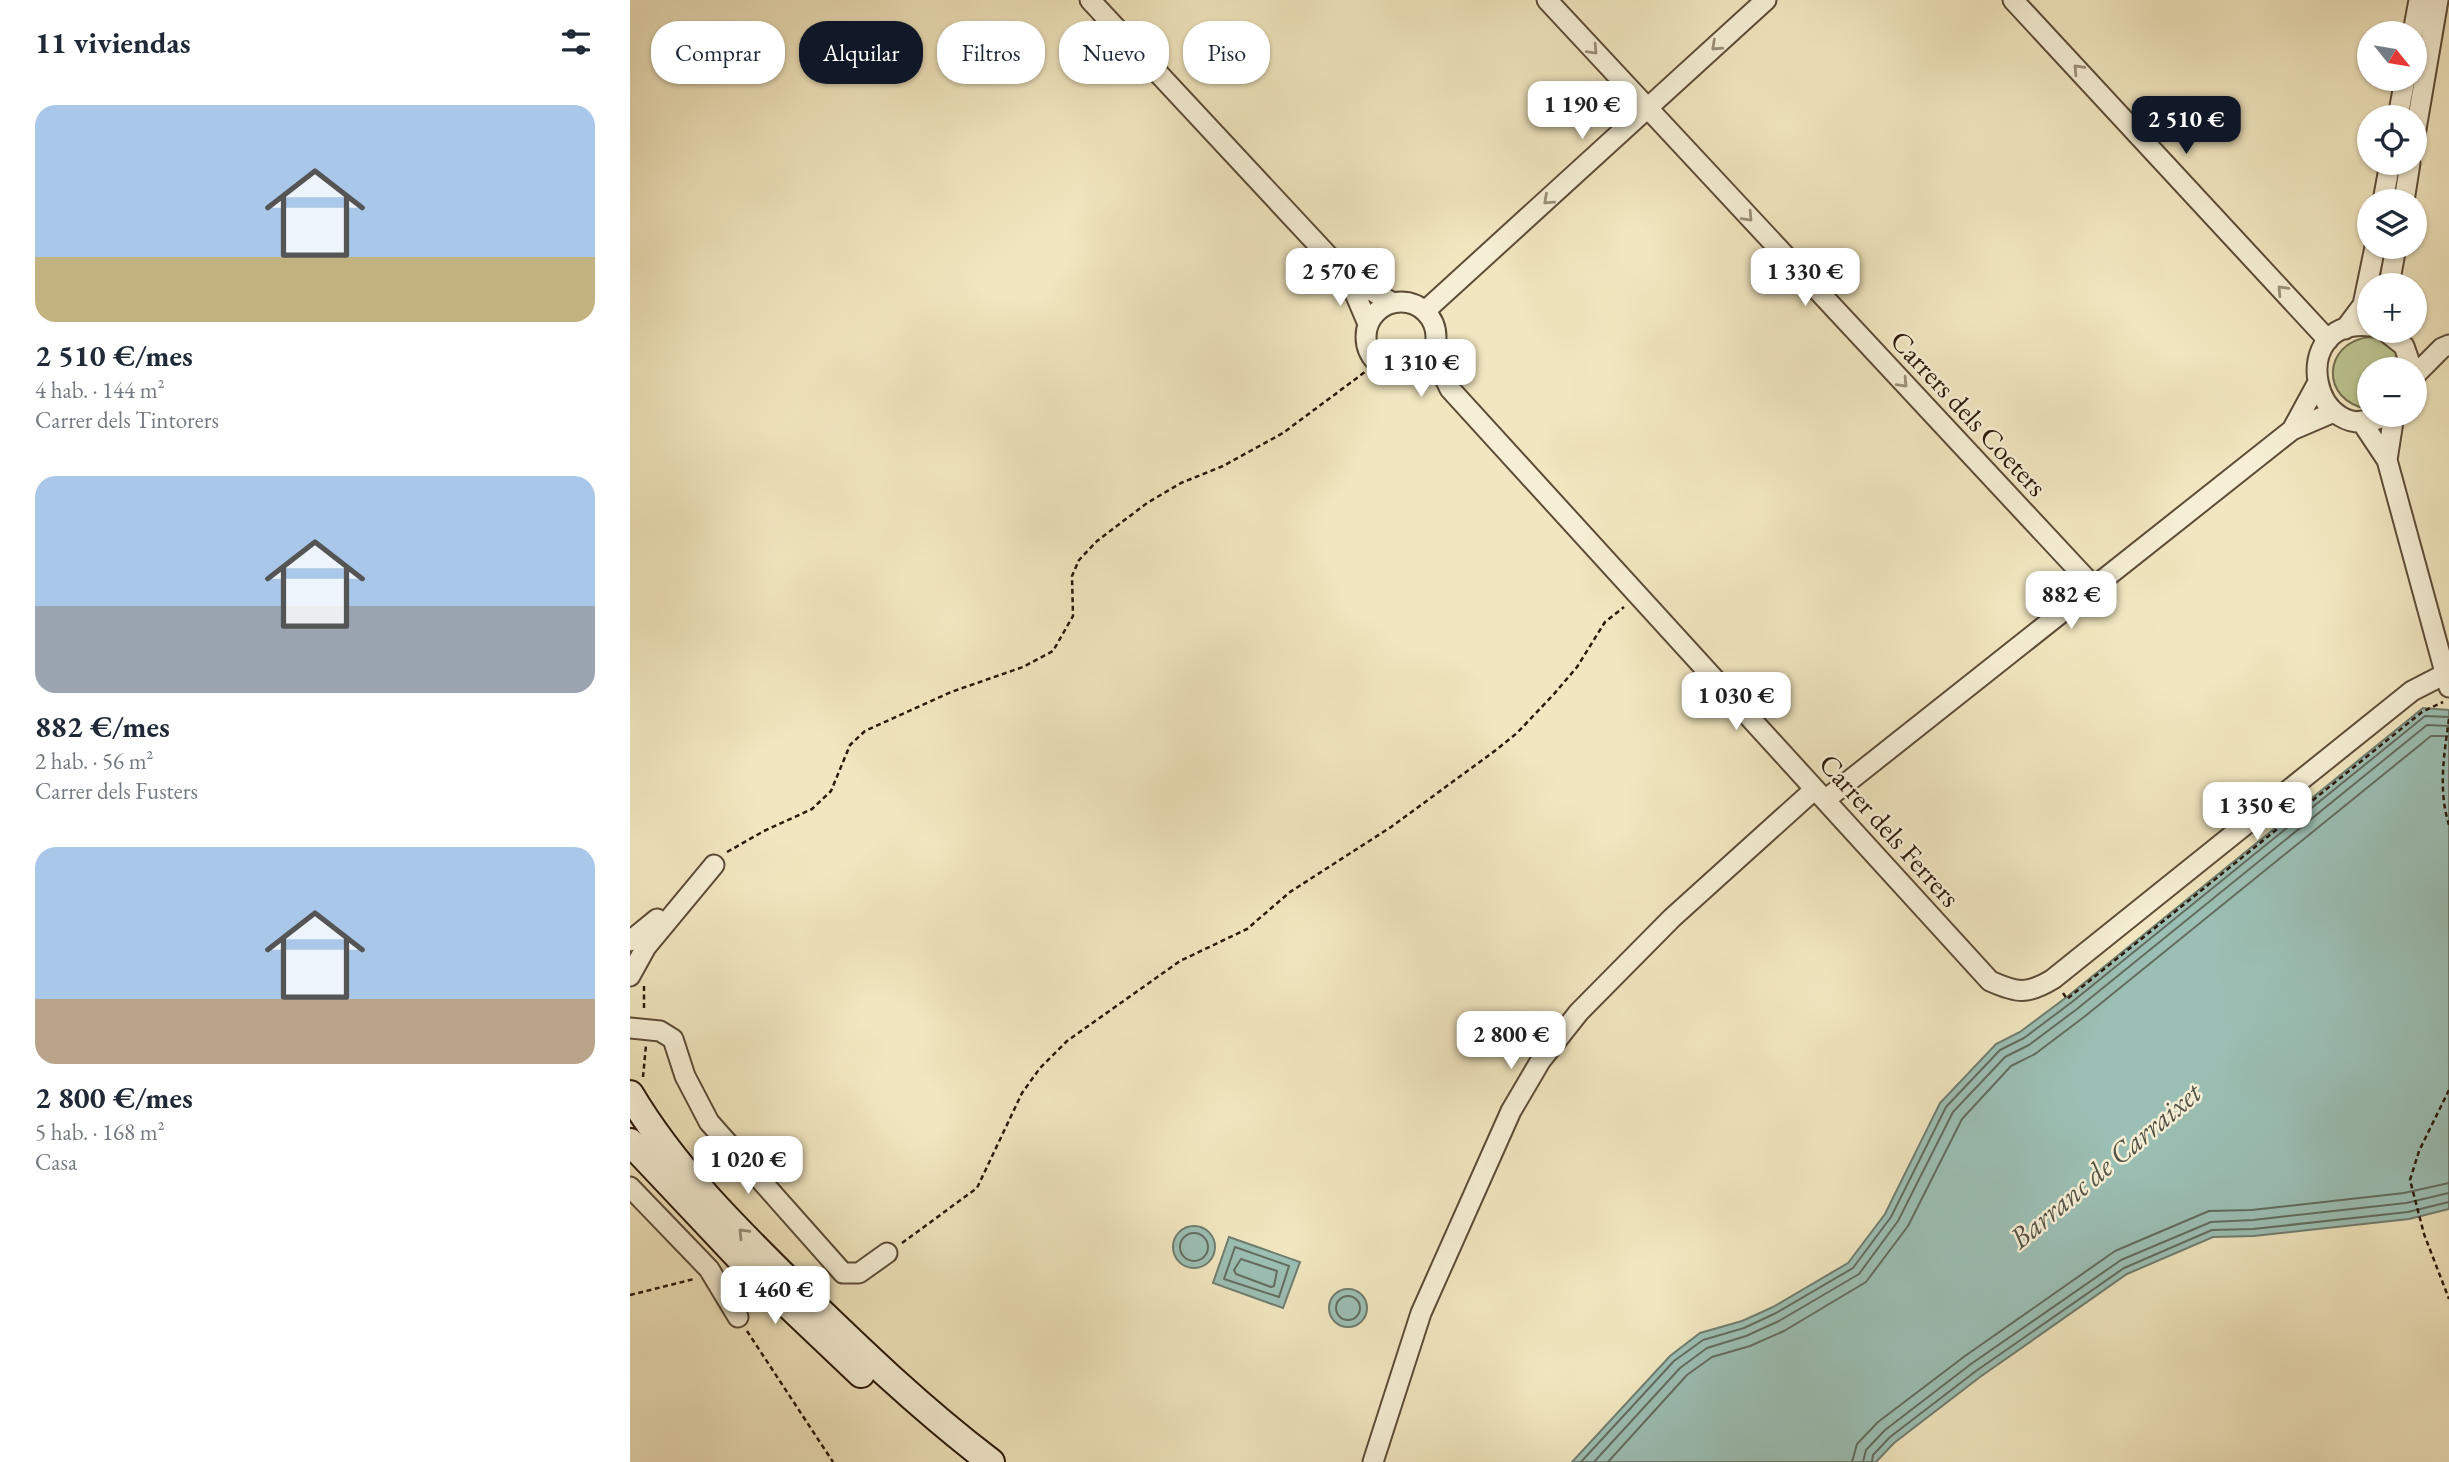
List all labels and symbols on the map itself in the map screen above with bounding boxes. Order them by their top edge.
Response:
north arrow [2357,21,2427,91]
one-way arrow [1711,38,1724,50]
one-way arrow [1585,42,1597,55]
one-way arrow [2073,64,2086,77]
pin: 1 190 € [1517,82,1647,141]
pin: 2 510 € [2121,96,2251,156]
one-way arrow [1543,191,1556,204]
one-way arrow [1740,209,1752,222]
pin: 2 570 € [1275,248,1405,308]
pin: 1 330 € [1740,248,1870,308]
one-way arrow [2278,285,2290,298]
street label: Carrers dels Coeters [1883,323,2055,503]
pin: 1 310 € [1356,340,1486,399]
one-way arrow [1895,375,1908,388]
pin: 882 € [2022,572,2120,631]
pin: 1 030 € [1671,672,1801,732]
street label: Carrer dels Ferrers [1812,746,1968,914]
pin: 1 350 € [2192,782,2322,842]
pin: 2 800 € [1446,1012,1576,1071]
water label: Barranc de Carraixet [2000,1072,2210,1258]
pin: 1 020 € [683,1136,813,1196]
one-way arrow [738,1228,751,1241]
pin: 1 460 € [710,1266,840,1326]

